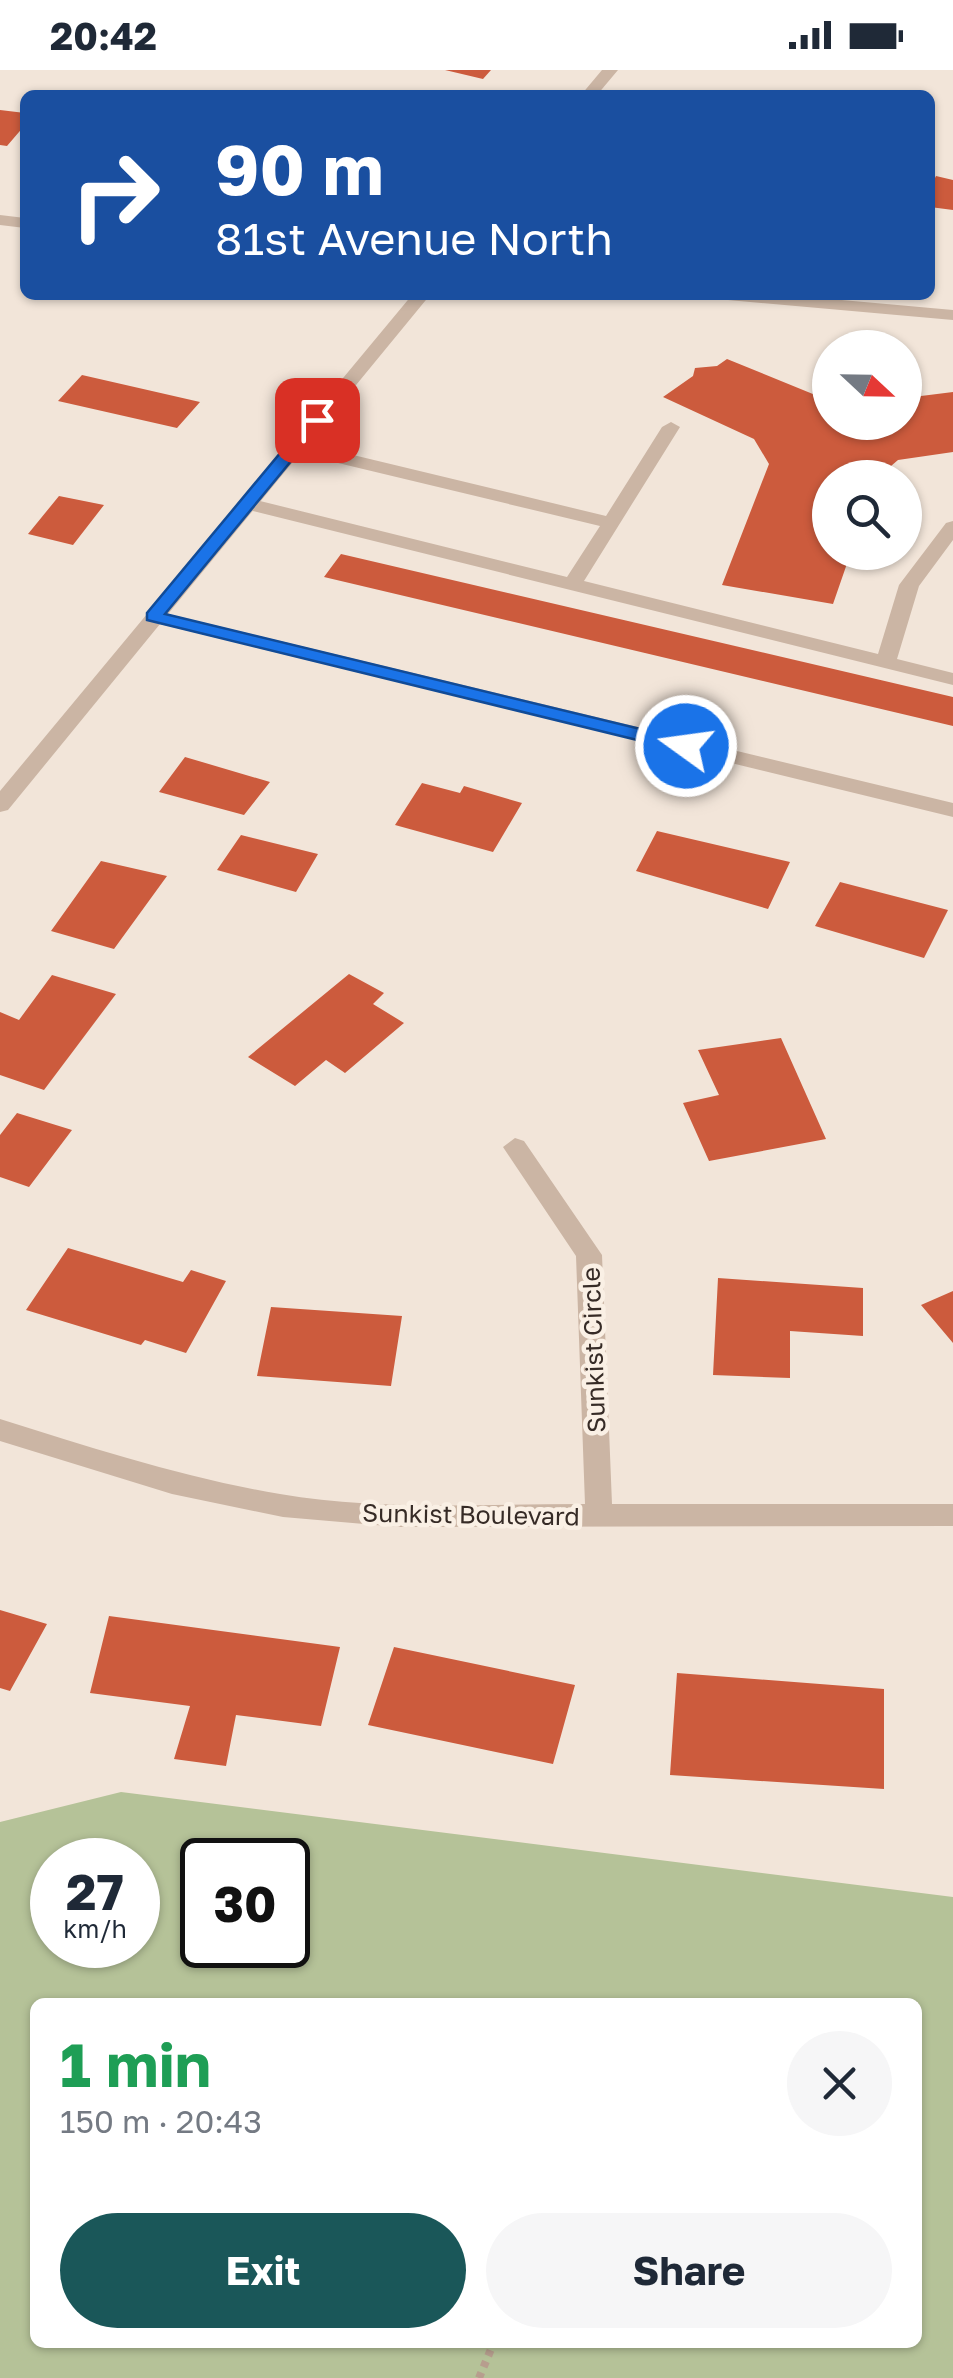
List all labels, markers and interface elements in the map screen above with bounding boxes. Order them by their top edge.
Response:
text: 20:42 [50,13,157,58]
text: 90 m [215,126,384,210]
icon: right [50,130,180,260]
text: 81st Avenue North [215,211,613,265]
north arrow [812,330,922,440]
map controls [812,330,922,570]
pin [275,378,360,463]
icon: arrive [290,393,345,448]
button: search [812,460,922,570]
position arrow [634,694,738,798]
street label: Sunkist Circle [575,1267,611,1433]
street label: Sunkist Boulevard [362,1497,580,1531]
speed limit sign: 30 [180,1838,310,1968]
text: 27 [66,1861,124,1921]
text: km/h [63,1913,127,1944]
text: 1 min [60,2028,211,2100]
button: close [787,2031,892,2136]
text: 150 m · 20:43 [60,2102,262,2140]
button: Exit [60,2213,466,2328]
button: Share [486,2213,892,2328]

